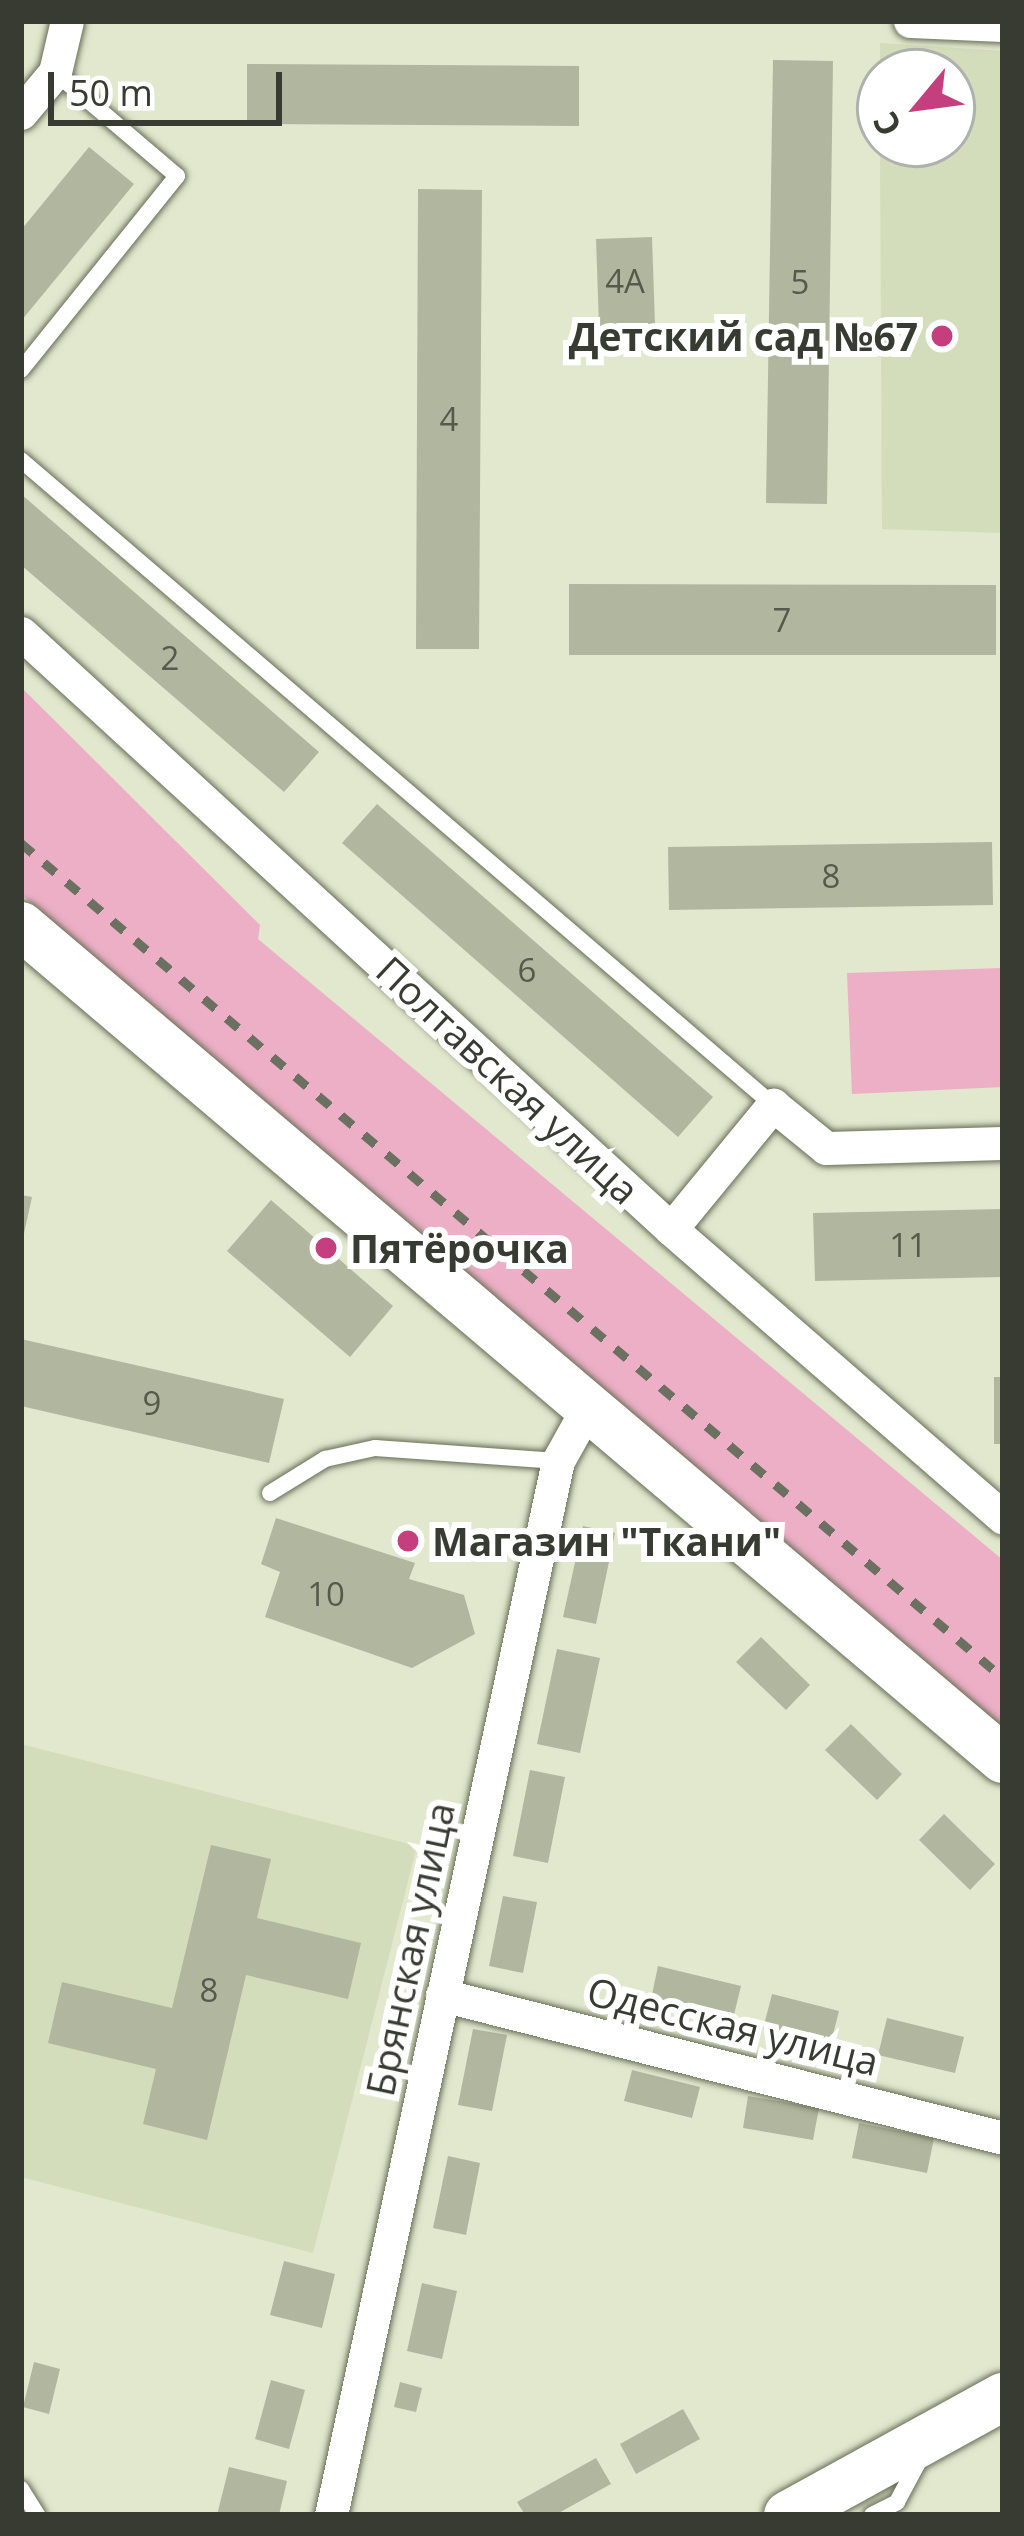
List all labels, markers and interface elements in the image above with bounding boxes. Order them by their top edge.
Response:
scale bar [54,48,288,122]
north arrow [856,48,976,168]
text: 50 m [69,68,153,117]
text: С [862,104,911,144]
house number: 4А [605,261,645,301]
house number: 5 [791,262,809,302]
place label: Детский сад №67 [569,313,918,359]
marker: Детский сад №67 [929,323,955,349]
house number: 4 [440,399,458,439]
house number: 7 [773,600,791,640]
house number: 2 [161,638,179,678]
house number: 8 [822,856,840,896]
street label: Полтавская улица [367,946,649,1214]
house number: 6 [518,950,536,990]
place label: Пятёрочка [350,1225,569,1271]
house number: 11 [889,1225,927,1265]
marker: Пятёрочка [313,1235,339,1261]
house number: 9 [143,1383,161,1423]
place label: Магазин "Ткани" [432,1518,781,1564]
marker: Магазин "Ткани" [395,1528,421,1554]
house number: 10 [307,1574,345,1614]
street label: Брянская улица [356,1798,464,2100]
street label: Одесская улица [583,1967,883,2085]
house number: 8 [200,1970,218,2010]

